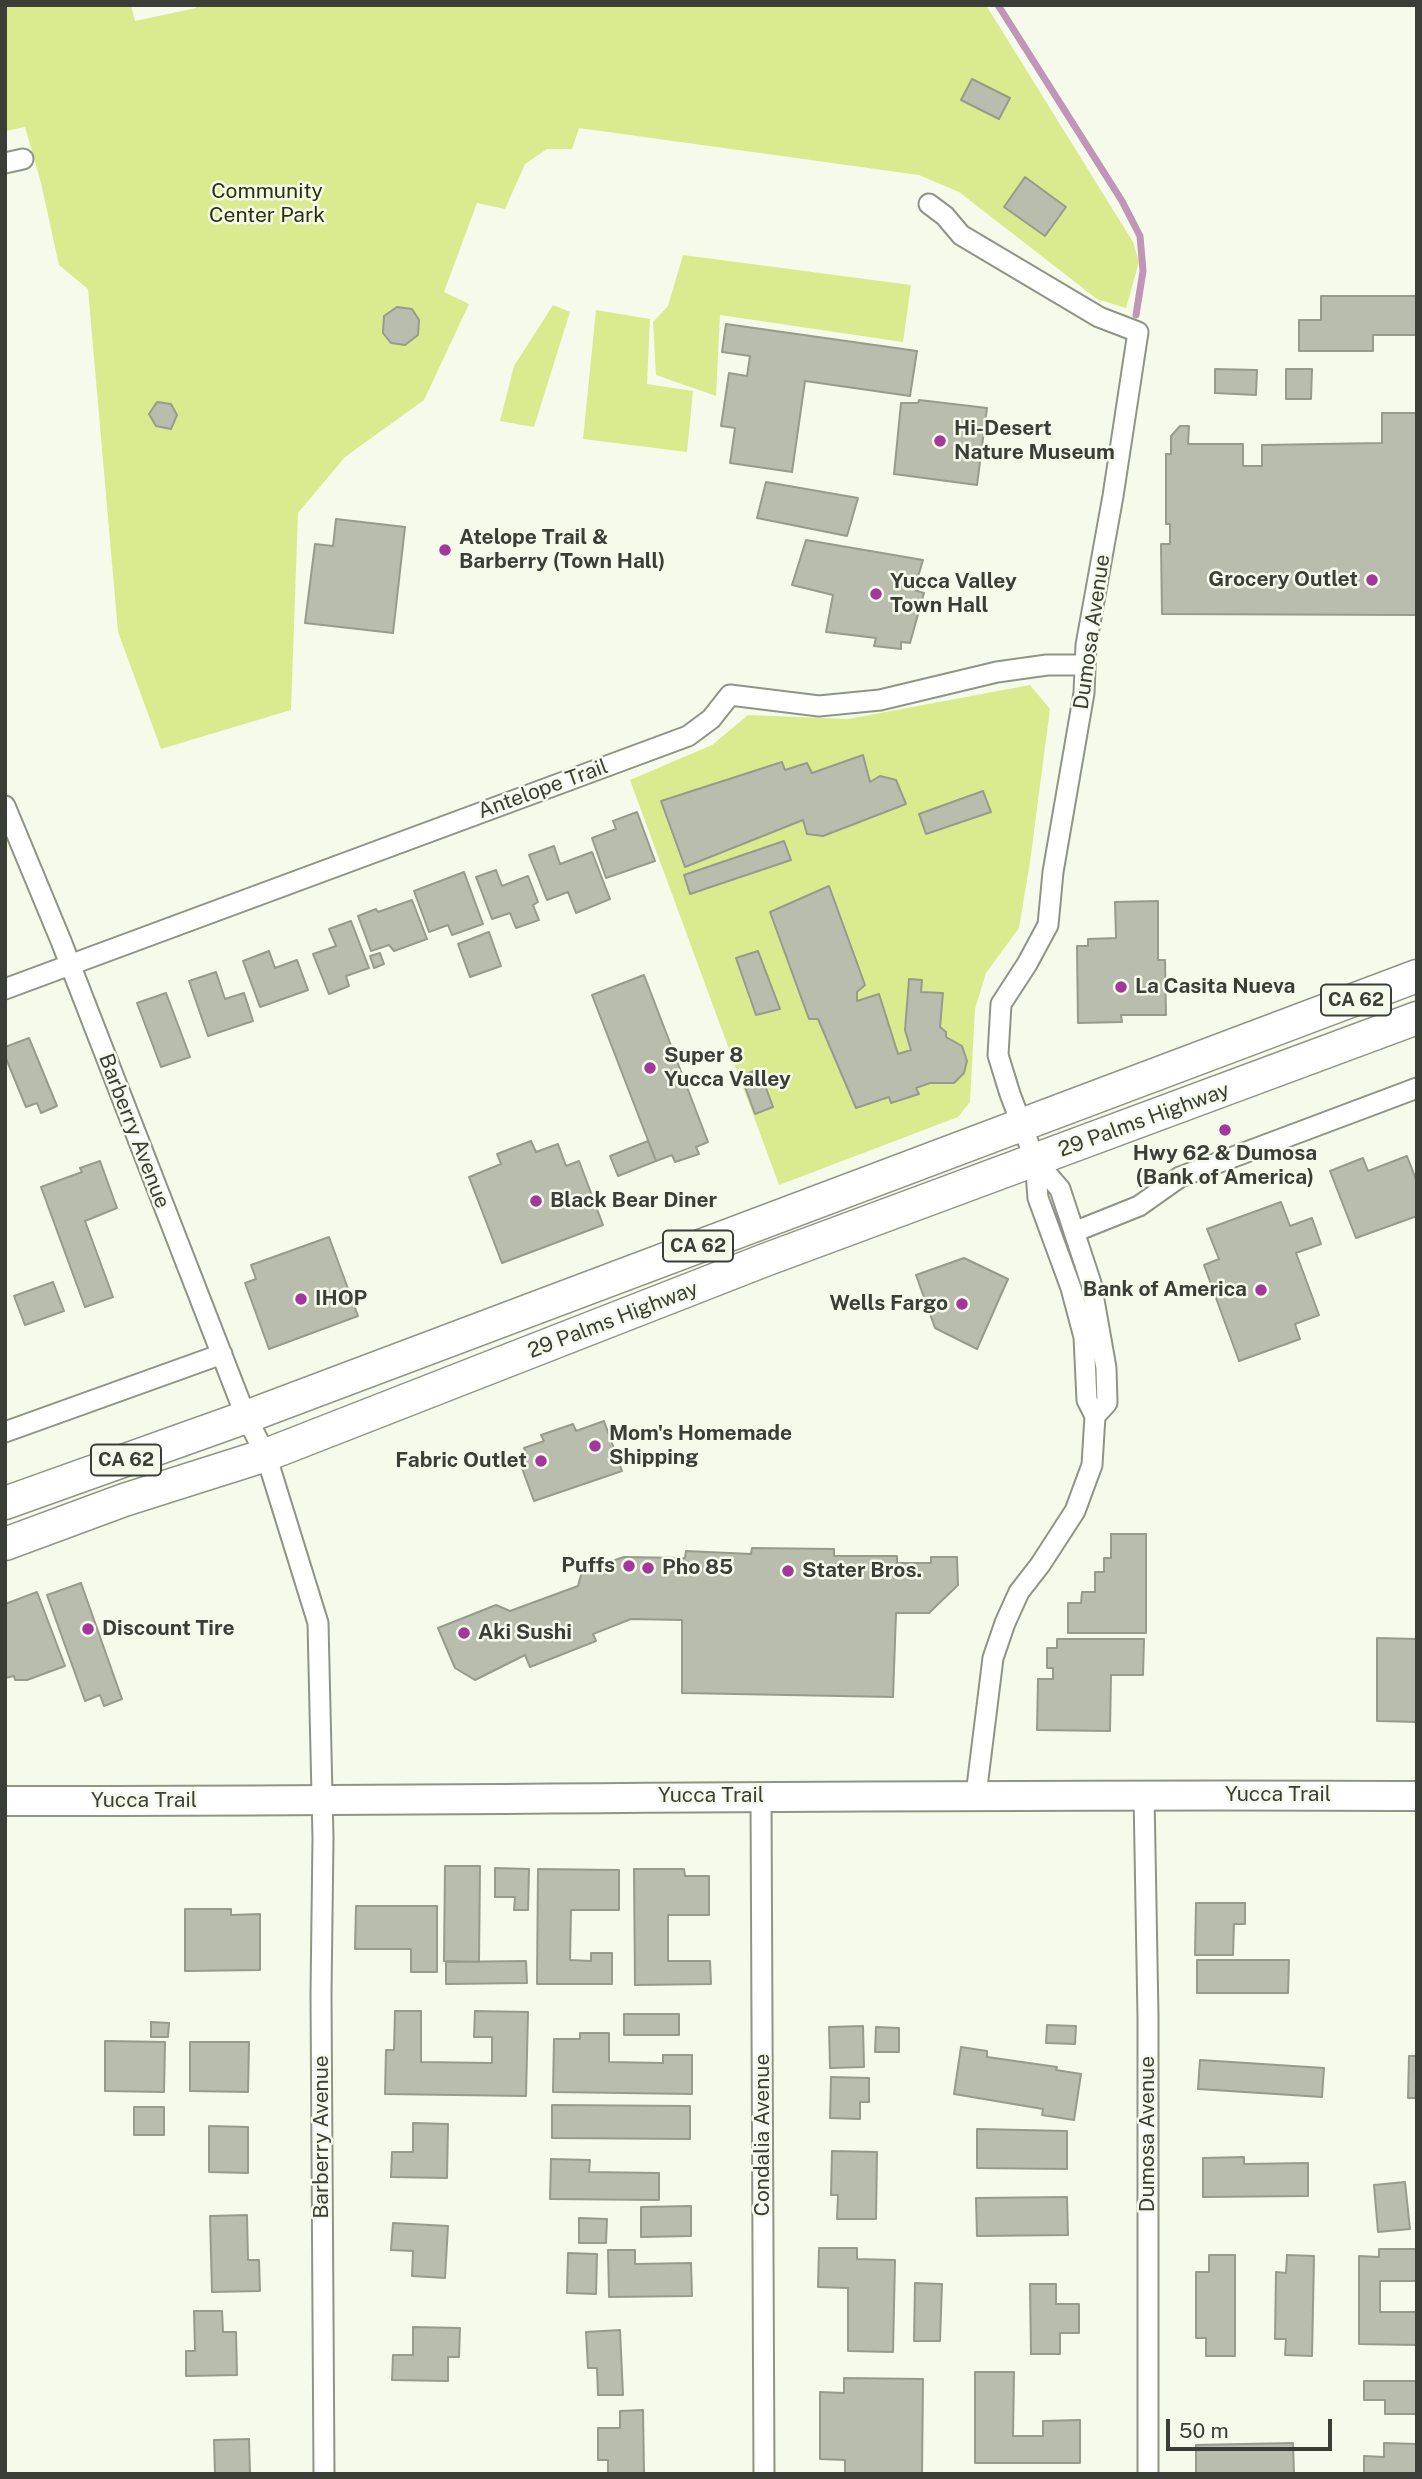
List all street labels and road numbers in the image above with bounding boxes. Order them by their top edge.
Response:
street label: Dumosa Avenue [1069,553,1115,711]
street label: Antelope Trail [475,754,611,824]
road number: CA 62 [1321,984,1391,1016]
street label: Barberry Avenue [93,1050,175,1212]
street label: 29 Palms Highway [1055,1077,1233,1163]
road number: CA 62 [663,1230,733,1262]
street label: 29 Palms Highway [524,1276,702,1364]
road number: CA 62 [91,1444,161,1476]
street label: Yucca Trail [1225,1782,1331,1808]
street label: Yucca Trail [658,1783,764,1809]
street label: Yucca Trail [91,1788,197,1814]
street label: Condalia Avenue [750,2054,776,2216]
street label: Barberry Avenue [309,2055,335,2219]
street label: Dumosa Avenue [1135,2056,1161,2212]

